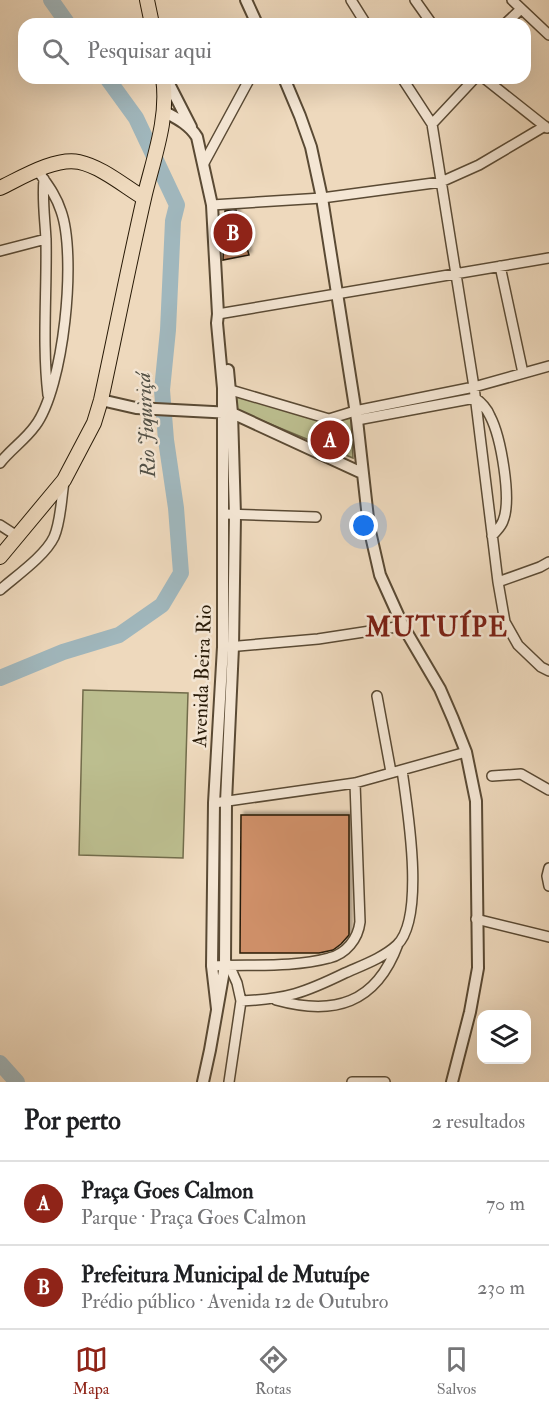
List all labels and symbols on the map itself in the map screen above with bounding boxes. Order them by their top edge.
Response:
pin: B [214,210,252,256]
water label: Rio Jiquiriçá [130,369,162,479]
pin: A [310,418,350,462]
your location [349,511,378,540]
street label: Avenida Beira Rio [187,604,217,749]
district label: MUTUÍPE [365,609,508,644]

